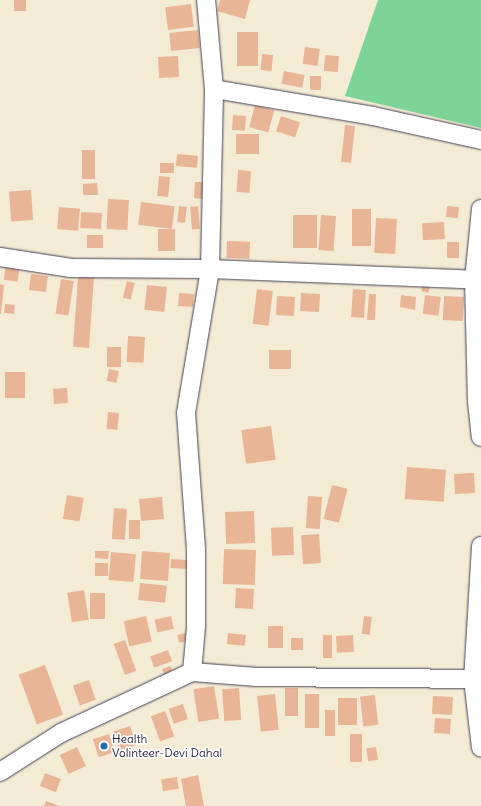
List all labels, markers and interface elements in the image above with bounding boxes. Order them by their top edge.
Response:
place label: Health Volinteer-Devi Dahal [112,732,222,760]
marker: Health Volinteer-Devi Dahal [99,741,109,751]

